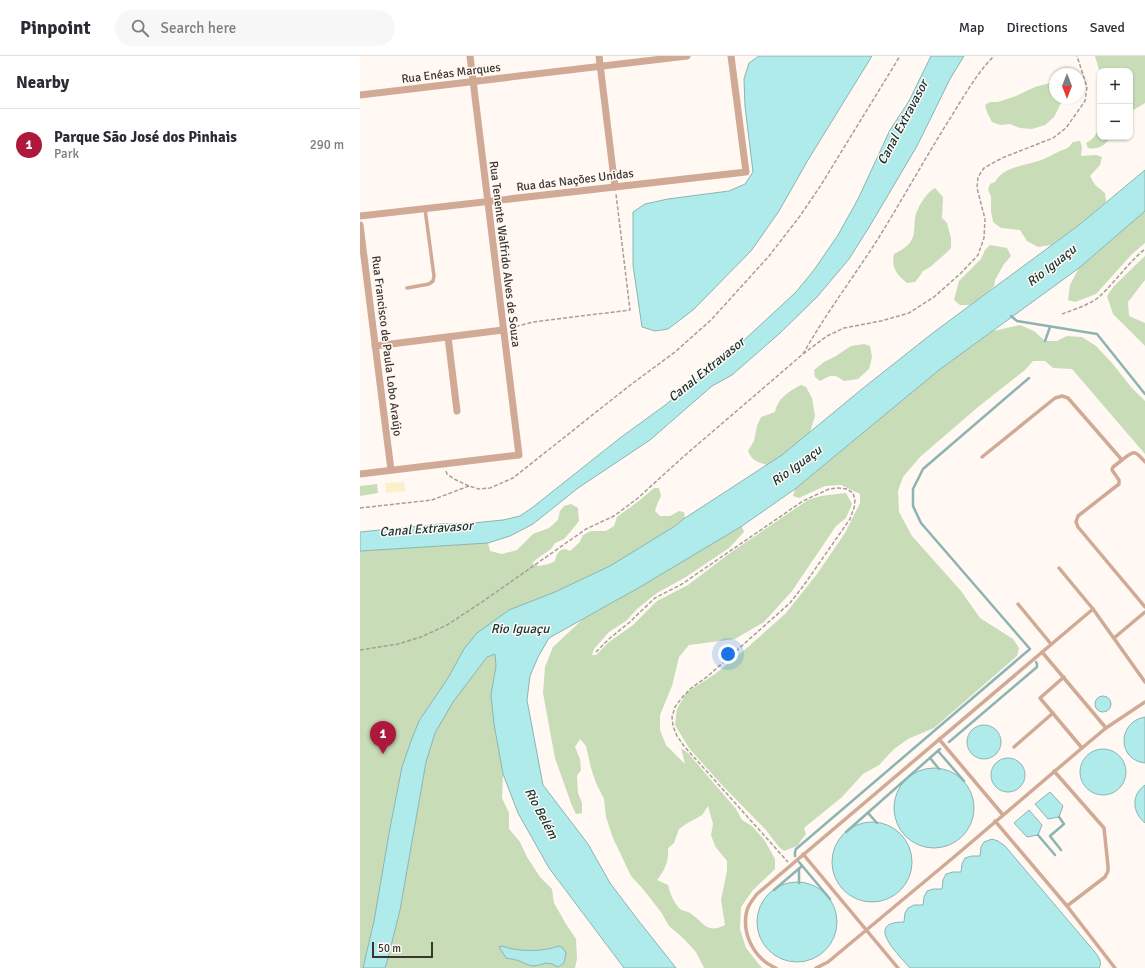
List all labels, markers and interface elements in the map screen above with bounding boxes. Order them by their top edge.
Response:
search box [115,10,395,46]
text: Pinpoint [20,16,91,40]
icon: search [129,17,151,39]
text: Search here [161,19,236,37]
text: Map [959,19,985,36]
text: Directions [1007,19,1068,36]
text: Saved [1090,19,1125,36]
street label: Rua Enéas Marques [401,60,501,87]
north arrow [1049,68,1085,104]
map controls [1097,68,1133,140]
button: + [1097,68,1133,104]
text: Nearby [16,72,69,93]
water label: Canal Extravasor [874,76,933,167]
button: − [1097,104,1133,140]
text: Parque São José dos Pinhais [54,128,237,146]
text: 1 [25,137,33,153]
text: 290 m [310,137,344,153]
text: Park [54,146,79,162]
street label: Rua Tenente Walfrido Alves de Souza [486,160,523,348]
street label: Rua das Nações Unidas [516,166,635,195]
water label: Rio Iguaçu [1024,241,1080,290]
street label: Rua Francisco de Paula Lobo Araújo [368,255,405,437]
water label: Canal Extravasor [665,333,750,405]
water label: Rio Iguaçu [768,442,826,489]
water label: Canal Extravasor [379,518,475,540]
water label: Rio Iguaçu [491,621,550,637]
your location [718,644,738,664]
pin: 1 [370,721,396,754]
water label: Rio Belém [521,785,562,842]
scale bar [372,940,433,959]
text: 50 m [378,942,401,955]

